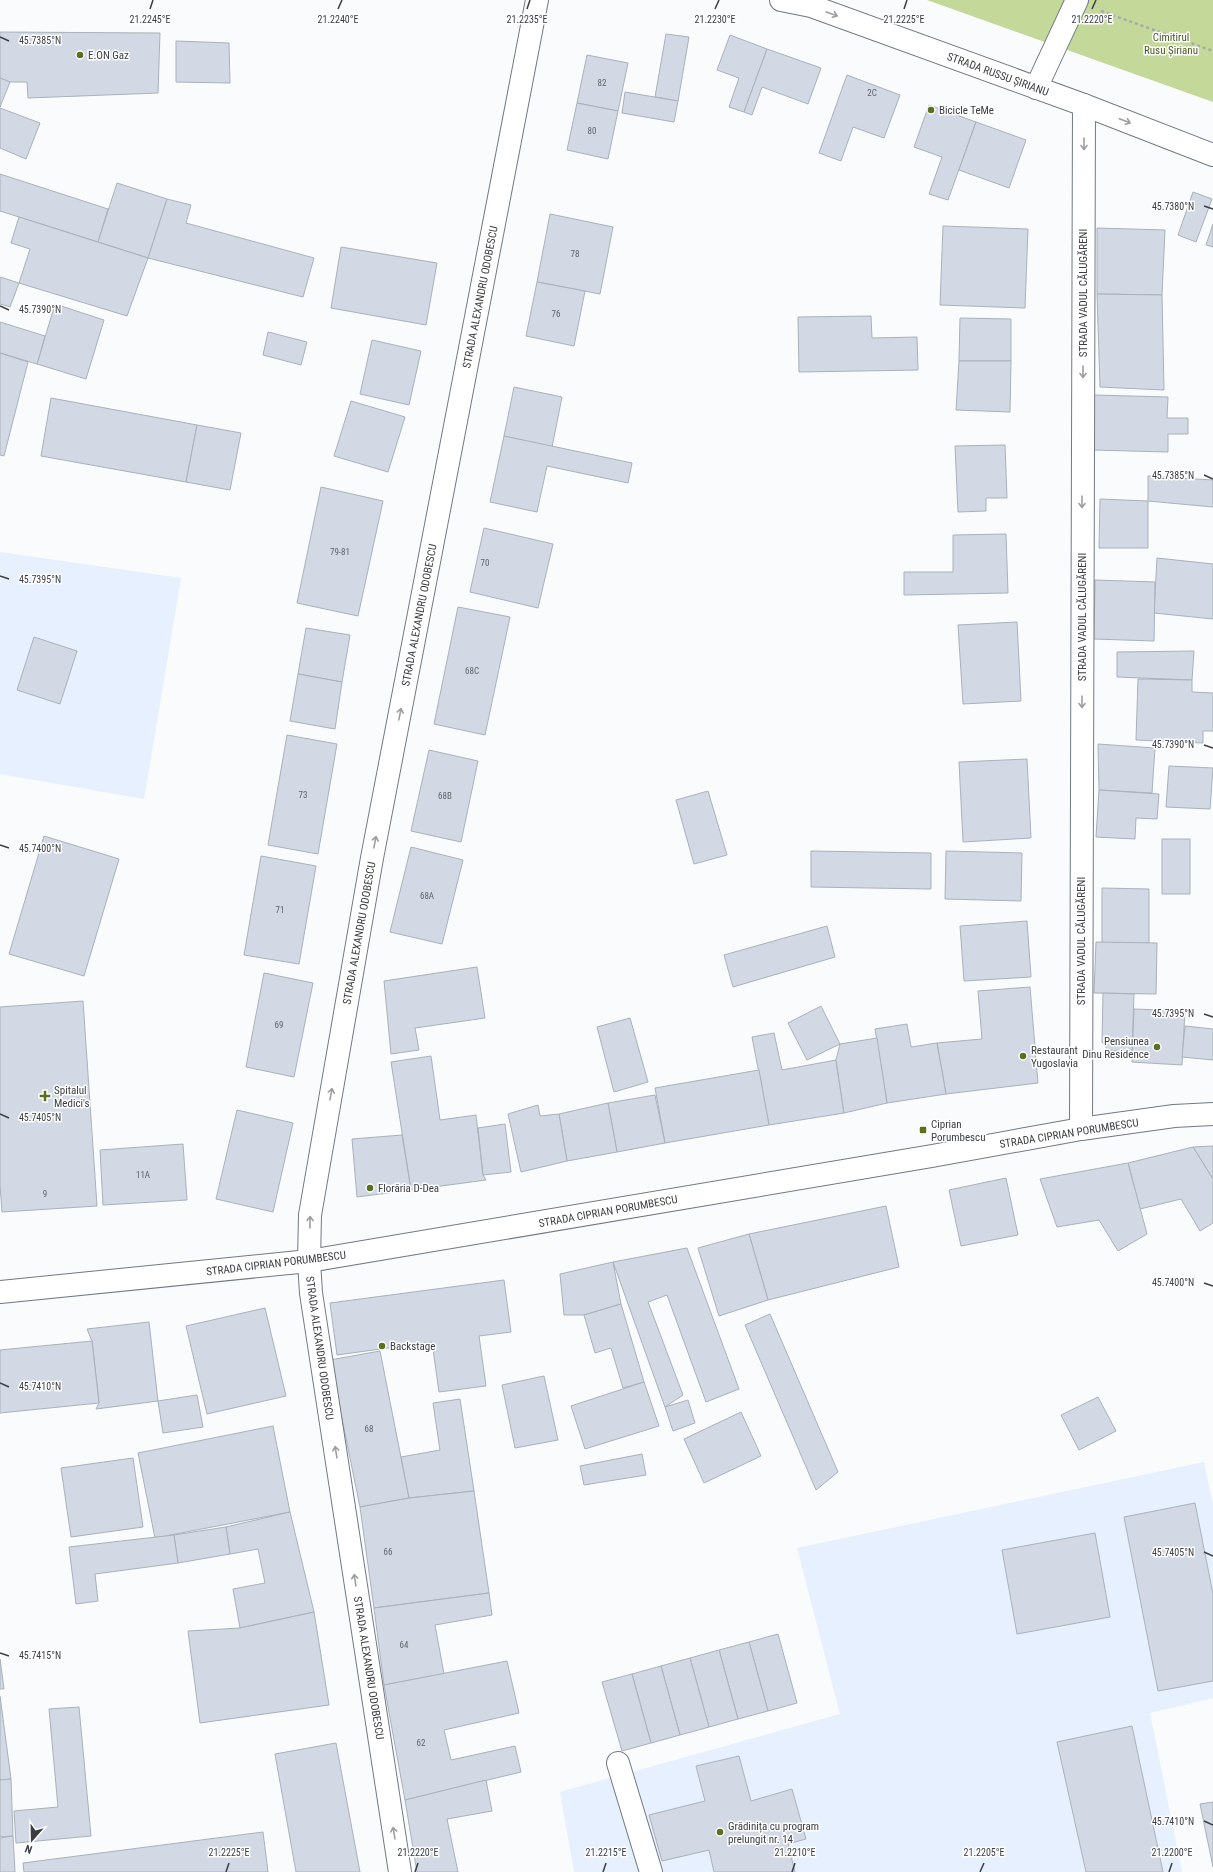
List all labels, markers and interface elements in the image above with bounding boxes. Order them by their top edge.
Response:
one-way arrow [825,10,837,18]
text: 21.2245°E [130,14,171,25]
text: 21.2240°E [318,14,359,25]
text: 21.2235°E [507,14,548,25]
text: 21.2230°E [695,14,736,25]
text: 21.2225°E [884,14,925,25]
text: 21.2220°E [1072,14,1113,25]
park label: Cimitirul Rusu Șirianu [1144,31,1198,57]
text: 45.7385°N [19,35,61,46]
place label: E.ON Gaz [88,49,129,62]
marker: E.ON Gaz [75,50,85,60]
street label: STRADA RUSSU ȘIRIANU [945,50,1050,99]
house number: 82 [598,78,607,88]
house number: 2C [867,88,877,98]
place label: Bicicle TeMe [939,104,994,117]
marker: Bicicle TeMe [926,105,936,115]
one-way arrow [1118,117,1130,125]
house number: 80 [588,126,596,136]
one-way arrow [1080,137,1088,150]
text: 45.7380°N [1152,201,1194,212]
street label: STRADA ALEXANDRU ODOBESCU [460,225,501,369]
street label: STRADA VADUL CĂLUGĂRENI [1077,229,1090,357]
house number: 78 [571,249,579,259]
text: 45.7390°N [19,304,61,315]
house number: 76 [552,309,560,319]
one-way arrow [1079,365,1087,378]
text: 45.7385°N [1152,470,1194,481]
one-way arrow [1078,495,1086,508]
street label: STRADA ALEXANDRU ODOBESCU [399,543,440,687]
house number: 79-81 [330,547,350,557]
street label: STRADA VADUL CĂLUGĂRENI [1076,553,1089,681]
house number: 70 [481,558,489,568]
text: 45.7395°N [19,574,61,585]
house number: 68C [465,666,479,676]
one-way arrow [1078,695,1086,708]
one-way arrow [396,708,404,721]
text: 45.7390°N [1152,739,1194,750]
house number: 73 [299,790,307,800]
house number: 68B [438,791,452,801]
one-way arrow [372,836,380,849]
text: 45.7400°N [19,843,61,854]
street label: STRADA ALEXANDRU ODOBESCU [341,861,378,1006]
street label: STRADA VADUL CĂLUGĂRENI [1075,877,1088,1005]
house number: 68A [420,891,434,901]
house number: 71 [276,905,284,915]
text: 45.7395°N [1152,1008,1194,1019]
house number: 69 [275,1020,283,1030]
place label: Pensiunea Dinu Residence [1082,1035,1149,1061]
marker: Pensiunea Dinu Residence [1152,1042,1162,1052]
place label: Restaurant Yugoslavia [1031,1044,1078,1070]
marker: Restaurant Yugoslavia [1018,1051,1028,1061]
place label: Spitalul Medici's [54,1084,90,1110]
one-way arrow [327,1088,335,1101]
marker: Spitalul Medici's [39,1090,51,1102]
text: 45.7405°N [19,1112,61,1123]
street label: STRADA CIPRIAN PORUMBESCU [999,1116,1140,1151]
place label: Ciprian Porumbescu [931,1118,986,1144]
marker: Ciprian Porumbescu [918,1125,928,1135]
house number: 11A [136,1170,150,1180]
place label: Florăria D-Dea [378,1182,439,1195]
marker: Florăria D-Dea [365,1183,375,1193]
house number: 9 [43,1189,47,1199]
street label: STRADA CIPRIAN PORUMBESCU [538,1193,679,1230]
one-way arrow [306,1216,314,1229]
street label: STRADA CIPRIAN PORUMBESCU [205,1248,347,1279]
street label: STRADA ALEXANDRU ODOBESCU [303,1275,336,1421]
text: 45.7400°N [1152,1277,1194,1288]
place label: Backstage [390,1340,435,1353]
marker: Backstage [377,1341,387,1351]
text: 45.7410°N [19,1381,61,1392]
house number: 68 [365,1424,373,1434]
one-way arrow [331,1446,339,1459]
house number: 66 [384,1547,392,1557]
text: 45.7405°N [1152,1547,1194,1558]
one-way arrow [351,1574,359,1587]
street label: STRADA ALEXANDRU ODOBESCU [351,1596,386,1741]
house number: 64 [400,1640,409,1650]
text: 45.7415°N [19,1650,61,1661]
house number: 62 [417,1738,426,1748]
text: 45.7410°N [1152,1816,1194,1827]
north arrow [12,1820,52,1860]
place label: Grădinița cu program prelungit nr. 14 [728,1820,819,1846]
one-way arrow [390,1827,398,1840]
marker: Grădinița cu program prelungit nr. 14 [715,1827,725,1837]
text: N [23,1842,34,1856]
text: 21.2225°E [209,1847,250,1858]
text: 21.2220°E [398,1847,439,1858]
text: 21.2215°E [586,1847,627,1858]
text: 21.2210°E [775,1847,816,1858]
text: 21.2205°E [964,1847,1005,1858]
text: 21.2200°E [1152,1847,1193,1858]

